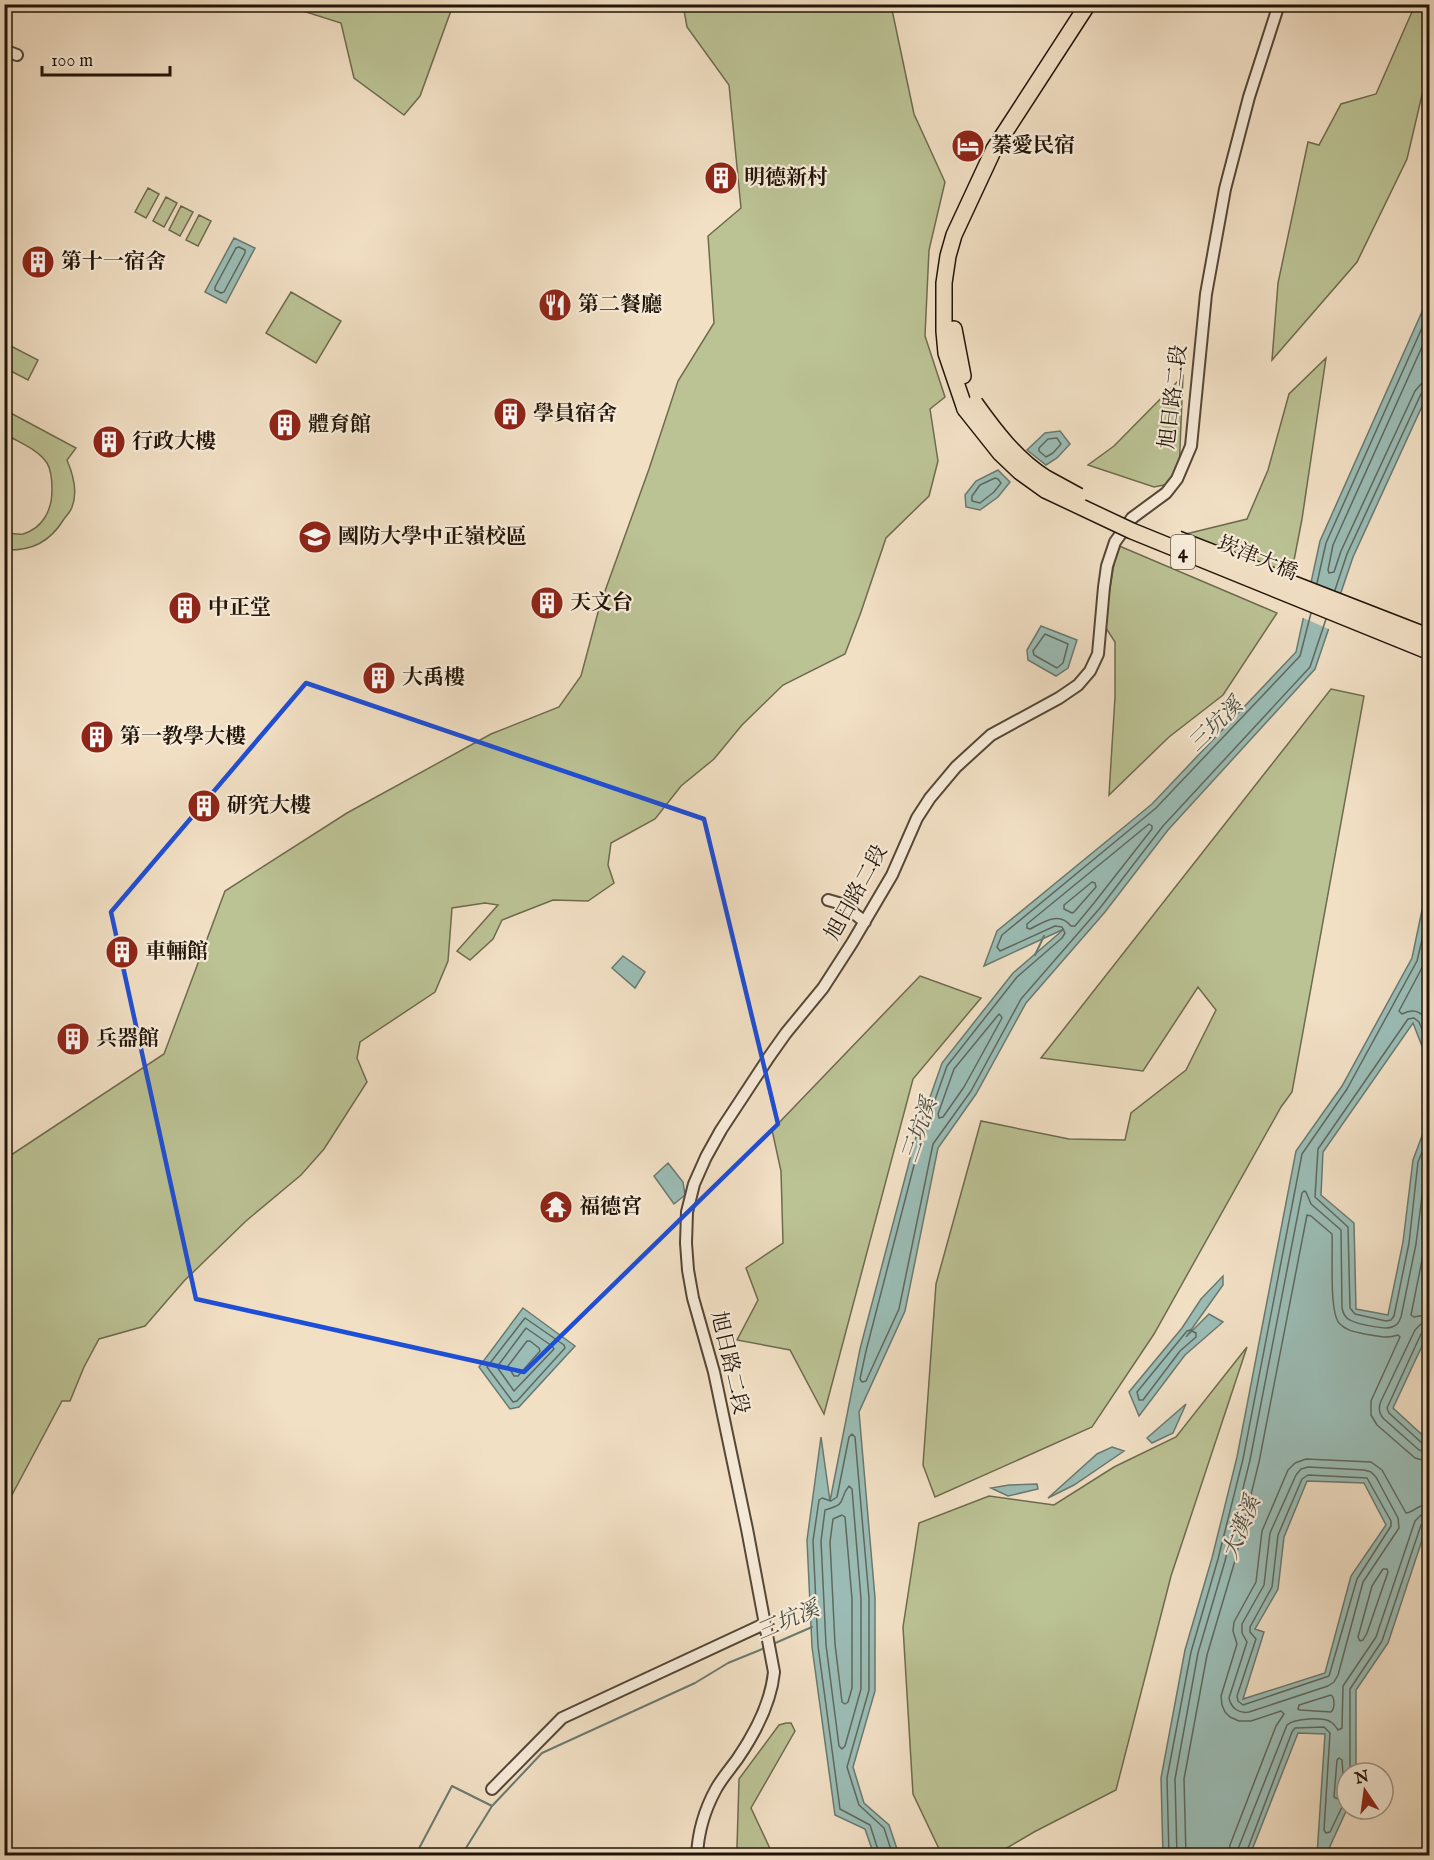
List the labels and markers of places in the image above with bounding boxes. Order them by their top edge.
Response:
hotel icon: 蓁愛民宿 [950,128,986,164]
place label: 蓁愛民宿 [991,133,1075,160]
building icon: 明德新村 [703,160,739,196]
place label: 明德新村 [744,165,828,192]
building icon: 第十一宿舍 [20,244,56,280]
place label: 第十一宿舍 [61,249,166,276]
restaurant icon: 第二餐廳 [537,287,573,323]
place label: 第二餐廳 [578,292,662,319]
building icon: 學員宿舍 [492,396,528,432]
place label: 學員宿舍 [533,401,617,428]
building icon: 體育館 [267,407,303,443]
place label: 體育館 [308,412,371,439]
building icon: 行政大樓 [91,424,127,460]
place label: 行政大樓 [132,429,216,456]
school or university icon: 國防大學中正嶺校區 [297,519,333,555]
place label: 國防大學中正嶺校區 [338,524,527,551]
building icon: 天文台 [529,585,565,621]
building icon: 中正堂 [167,590,203,626]
place label: 天文台 [570,590,633,617]
place label: 中正堂 [208,595,271,622]
building icon: 大禹樓 [361,660,397,696]
place label: 大禹樓 [402,665,465,692]
building icon: 第一教學大樓 [79,719,115,755]
place label: 第一教學大樓 [120,724,246,751]
building icon: 研究大樓 [186,788,222,824]
place label: 研究大樓 [227,793,311,820]
building icon: 車輛館 [104,934,140,970]
place label: 車輛館 [145,939,208,966]
building icon: 兵器館 [55,1021,91,1057]
place label: 兵器館 [96,1026,159,1053]
temple icon: 福德宮 [538,1189,574,1225]
place label: 福德宮 [579,1194,642,1221]

